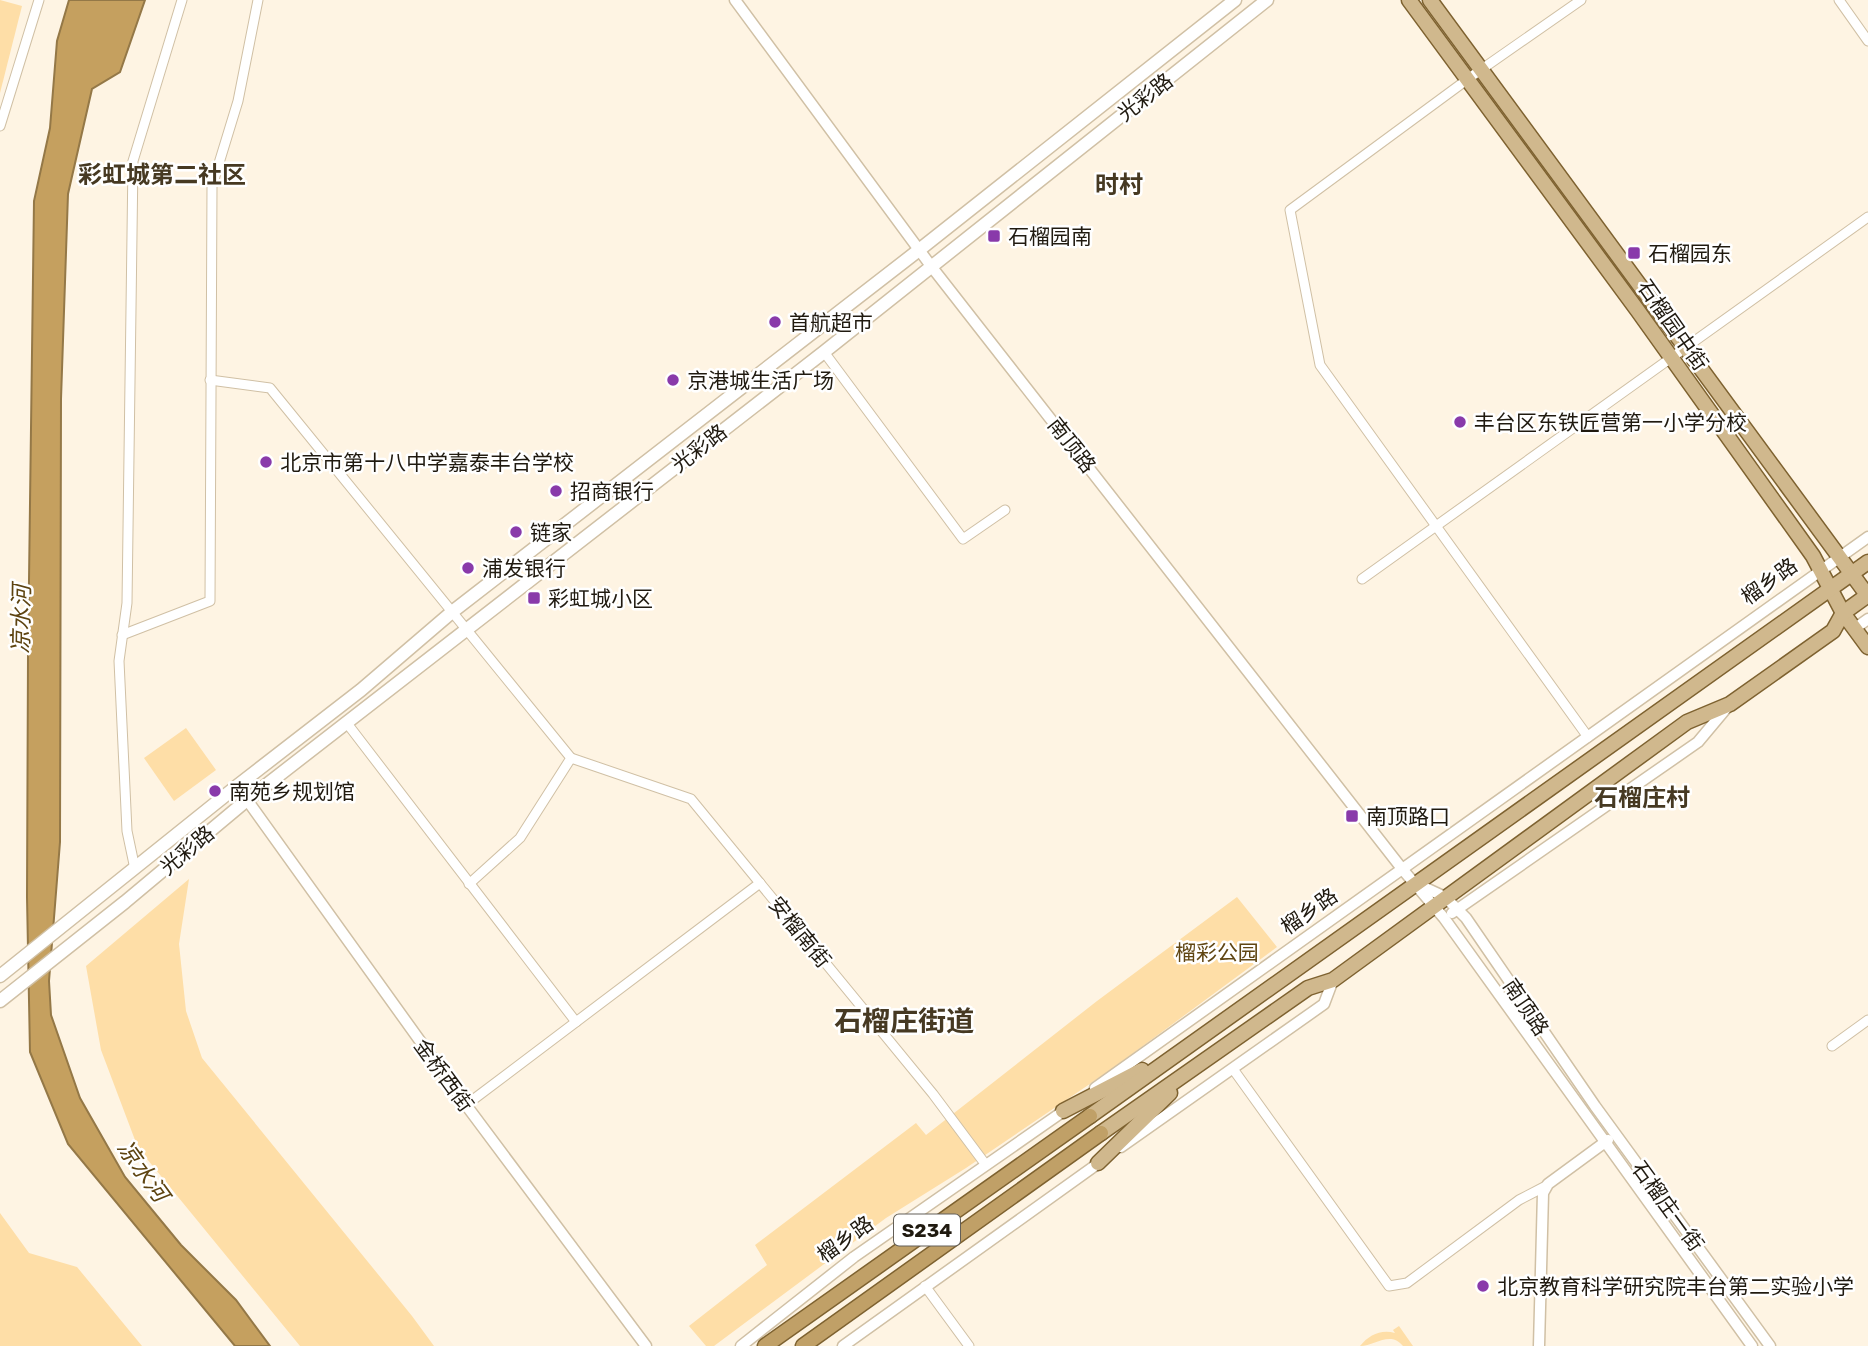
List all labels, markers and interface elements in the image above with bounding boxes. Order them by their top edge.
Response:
street label: 光彩路 [1112,68,1178,126]
district label: 彩虹城第二社区 [78,161,246,189]
district label: 时村 [1095,171,1143,199]
place label: 石榴园南 [1008,224,1092,249]
marker: 石榴园南 [986,228,1002,244]
place label: 石榴园东 [1648,241,1732,266]
marker: 石榴园东 [1626,245,1642,261]
street label: 石榴园中街 [1633,275,1713,375]
place label: 首航超市 [789,310,873,335]
marker: 首航超市 [767,314,783,330]
place label: 京港城生活广场 [687,368,834,393]
marker: 京港城生活广场 [665,372,681,388]
place label: 丰台区东铁匠营第一小学分校 [1474,410,1747,435]
street label: 南顶路 [1043,412,1101,478]
marker: 丰台区东铁匠营第一小学分校 [1452,414,1468,430]
street label: 光彩路 [666,419,732,477]
place label: 北京市第十八中学嘉泰丰台学校 [280,450,574,475]
marker: 北京市第十八中学嘉泰丰台学校 [258,454,274,470]
place label: 招商银行 [570,479,654,504]
marker: 招商银行 [548,483,564,499]
place label: 链家 [530,520,572,545]
marker: 链家 [508,524,524,540]
street label: 榴乡路 [1736,552,1802,610]
place label: 浦发银行 [482,556,566,581]
marker: 浦发银行 [460,560,476,576]
water label: 凉水河 [6,580,36,654]
place label: 彩虹城小区 [548,586,653,611]
marker: 彩虹城小区 [526,590,542,606]
place label: 南苑乡规划馆 [229,779,355,804]
marker: 南苑乡规划馆 [207,783,223,799]
district label: 石榴庄村 [1594,784,1690,812]
place label: 南顶路口 [1366,804,1450,829]
marker: 南顶路口 [1344,808,1360,824]
street label: 光彩路 [155,820,219,880]
street label: 榴乡路 [1276,883,1342,939]
street label: 安榴南街 [764,891,836,973]
park label: 榴彩公园 [1175,940,1259,965]
street label: 南顶路 [1498,974,1554,1040]
district label: 石榴庄街道 [834,1005,974,1038]
street label: 金桥西街 [409,1034,479,1116]
water label: 凉水河 [111,1135,177,1210]
street label: 石榴庄一街 [1627,1156,1709,1256]
street label: 榴乡路 [812,1210,878,1268]
road number: S234 [894,1214,960,1246]
place label: 北京教育科学研究院丰台第二实验小学 [1497,1274,1854,1299]
marker: 北京教育科学研究院丰台第二实验小学 [1475,1278,1491,1294]

